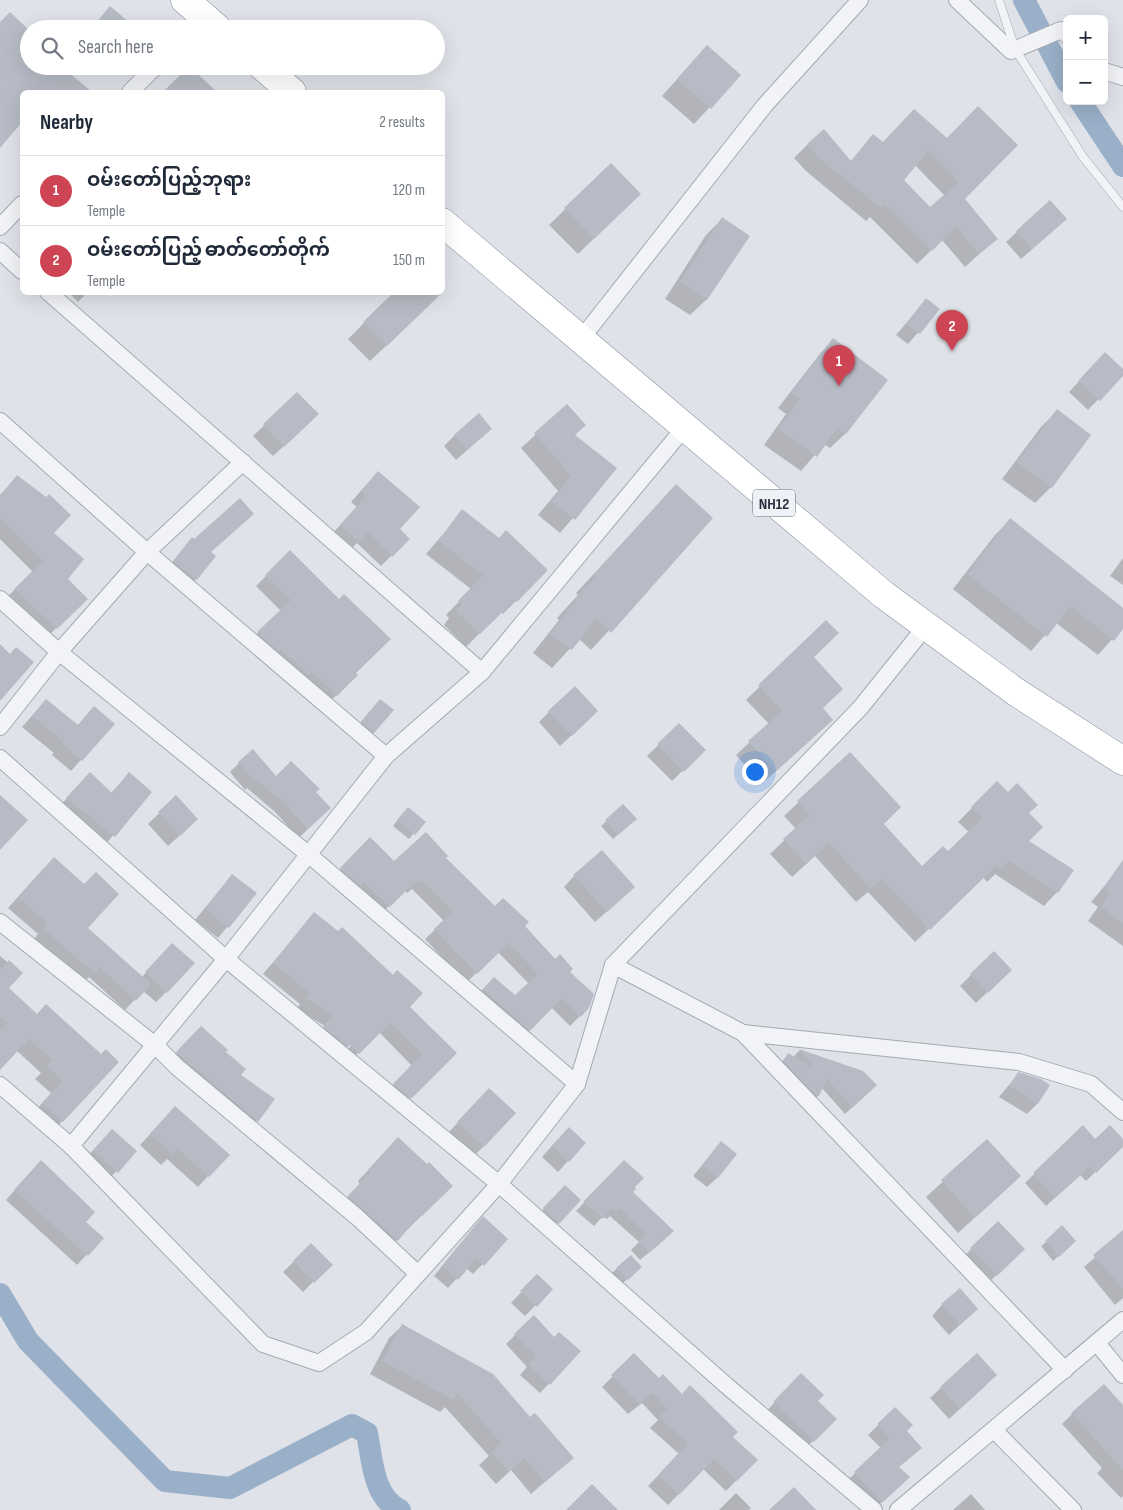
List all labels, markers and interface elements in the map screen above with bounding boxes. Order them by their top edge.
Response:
map controls [1063,15,1108,105]
button: + [1063,15,1108,60]
search box [20,20,445,75]
icon: search [38,34,66,62]
text: Search here [78,36,154,59]
button: − [1063,60,1108,105]
text: Nearby [40,110,93,135]
text: 2 results [379,113,425,132]
text: ဝမ်းတော်ပြည့်ဘုရား [87,169,251,192]
text: 1 [53,181,59,200]
text: 120 m [393,181,425,200]
text: Temple [87,202,125,221]
text: ဝမ်းတော်ပြည့် ဓာတ်တော်တိုက် [87,239,330,262]
text: 2 [52,251,60,270]
text: 150 m [393,251,425,270]
text: Temple [87,272,125,291]
pin: 2 [936,310,968,351]
pin: 1 [823,345,855,386]
road number: NH12 [753,489,795,516]
your location [742,759,768,785]

